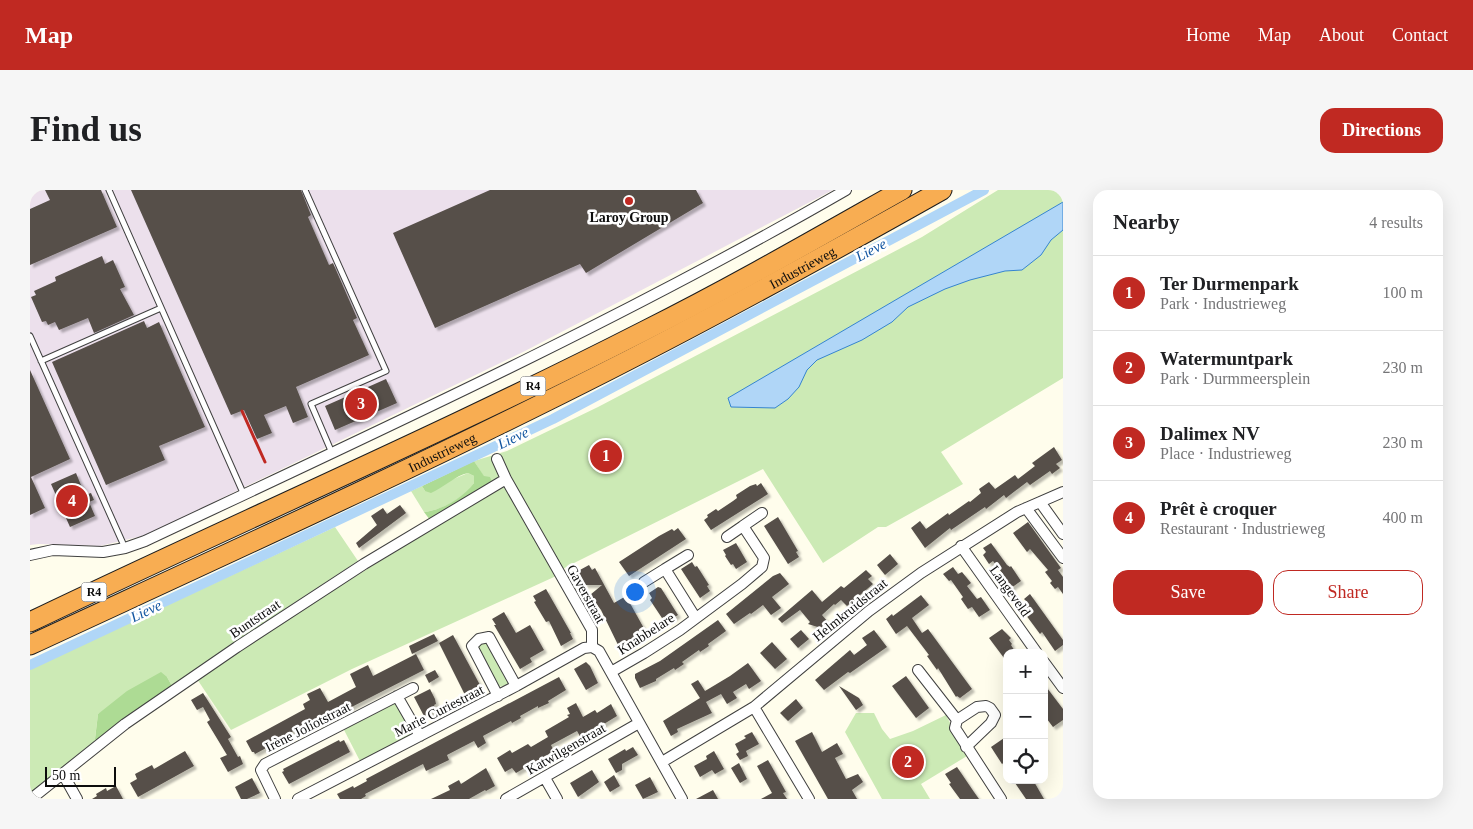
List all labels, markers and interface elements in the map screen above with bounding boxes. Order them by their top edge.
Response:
text: Map [25,22,73,48]
text: Home [1186,25,1230,45]
text: Map [1258,25,1291,45]
text: About [1319,25,1364,45]
text: Contact [1392,25,1448,45]
button: Directions [1320,108,1443,153]
text: Find us [30,110,142,149]
marker: Laroy Group [623,195,635,207]
place label: Laroy Group [589,210,669,225]
text: Nearby [1113,210,1180,234]
text: 4 results [1369,214,1423,231]
water label: Lieve [852,235,889,265]
street label: Industrieweg [767,243,838,292]
text: Ter Durmenpark [1160,273,1299,294]
text: 1 [1125,284,1133,301]
text: 100 m [1383,284,1423,301]
text: Park · Industrieweg [1160,295,1286,312]
text: Watermuntpark [1160,348,1293,369]
text: 2 [1125,359,1133,376]
text: 230 m [1383,359,1423,376]
text: Park · Durmmeersplein [1160,370,1310,387]
road number: R4 [520,377,546,396]
pin: 3 [345,385,377,423]
text: Dalimex NV [1160,423,1260,444]
water label: Lieve [494,424,531,453]
street label: Industrieweg [406,430,478,475]
text: 3 [1125,434,1133,451]
text: 230 m [1383,434,1423,451]
pin: 1 [590,437,622,475]
text: Place · Industrieweg [1160,445,1292,462]
pin: 4 [56,482,88,520]
text: Prêt è croquer [1160,498,1277,519]
text: 4 [1125,509,1133,526]
text: 400 m [1383,509,1423,526]
text: Restaurant · Industrieweg [1160,520,1325,537]
street label: Gaverstraat [564,562,608,626]
street label: Langeveld [987,563,1033,619]
button: Save [1113,570,1263,615]
button: Share [1273,570,1423,615]
street label: Helmkruidstraat [810,575,890,644]
your location [622,579,648,605]
road number: R4 [82,582,106,602]
water label: Lieve [127,597,164,626]
street label: Buntstraat [227,597,283,641]
street label: Knabbelare [615,610,677,658]
map controls [1003,649,1048,784]
button: + [1003,649,1048,694]
street label: Marie Curiestraat [392,682,486,740]
button: − [1003,694,1048,739]
street label: Irène Joliotstraat [263,699,353,755]
street label: Katwilgenstraat [524,720,608,778]
button: locate [1003,739,1048,784]
pin: 2 [892,743,924,781]
scale bar [45,764,116,787]
text: 50 m [52,768,80,783]

